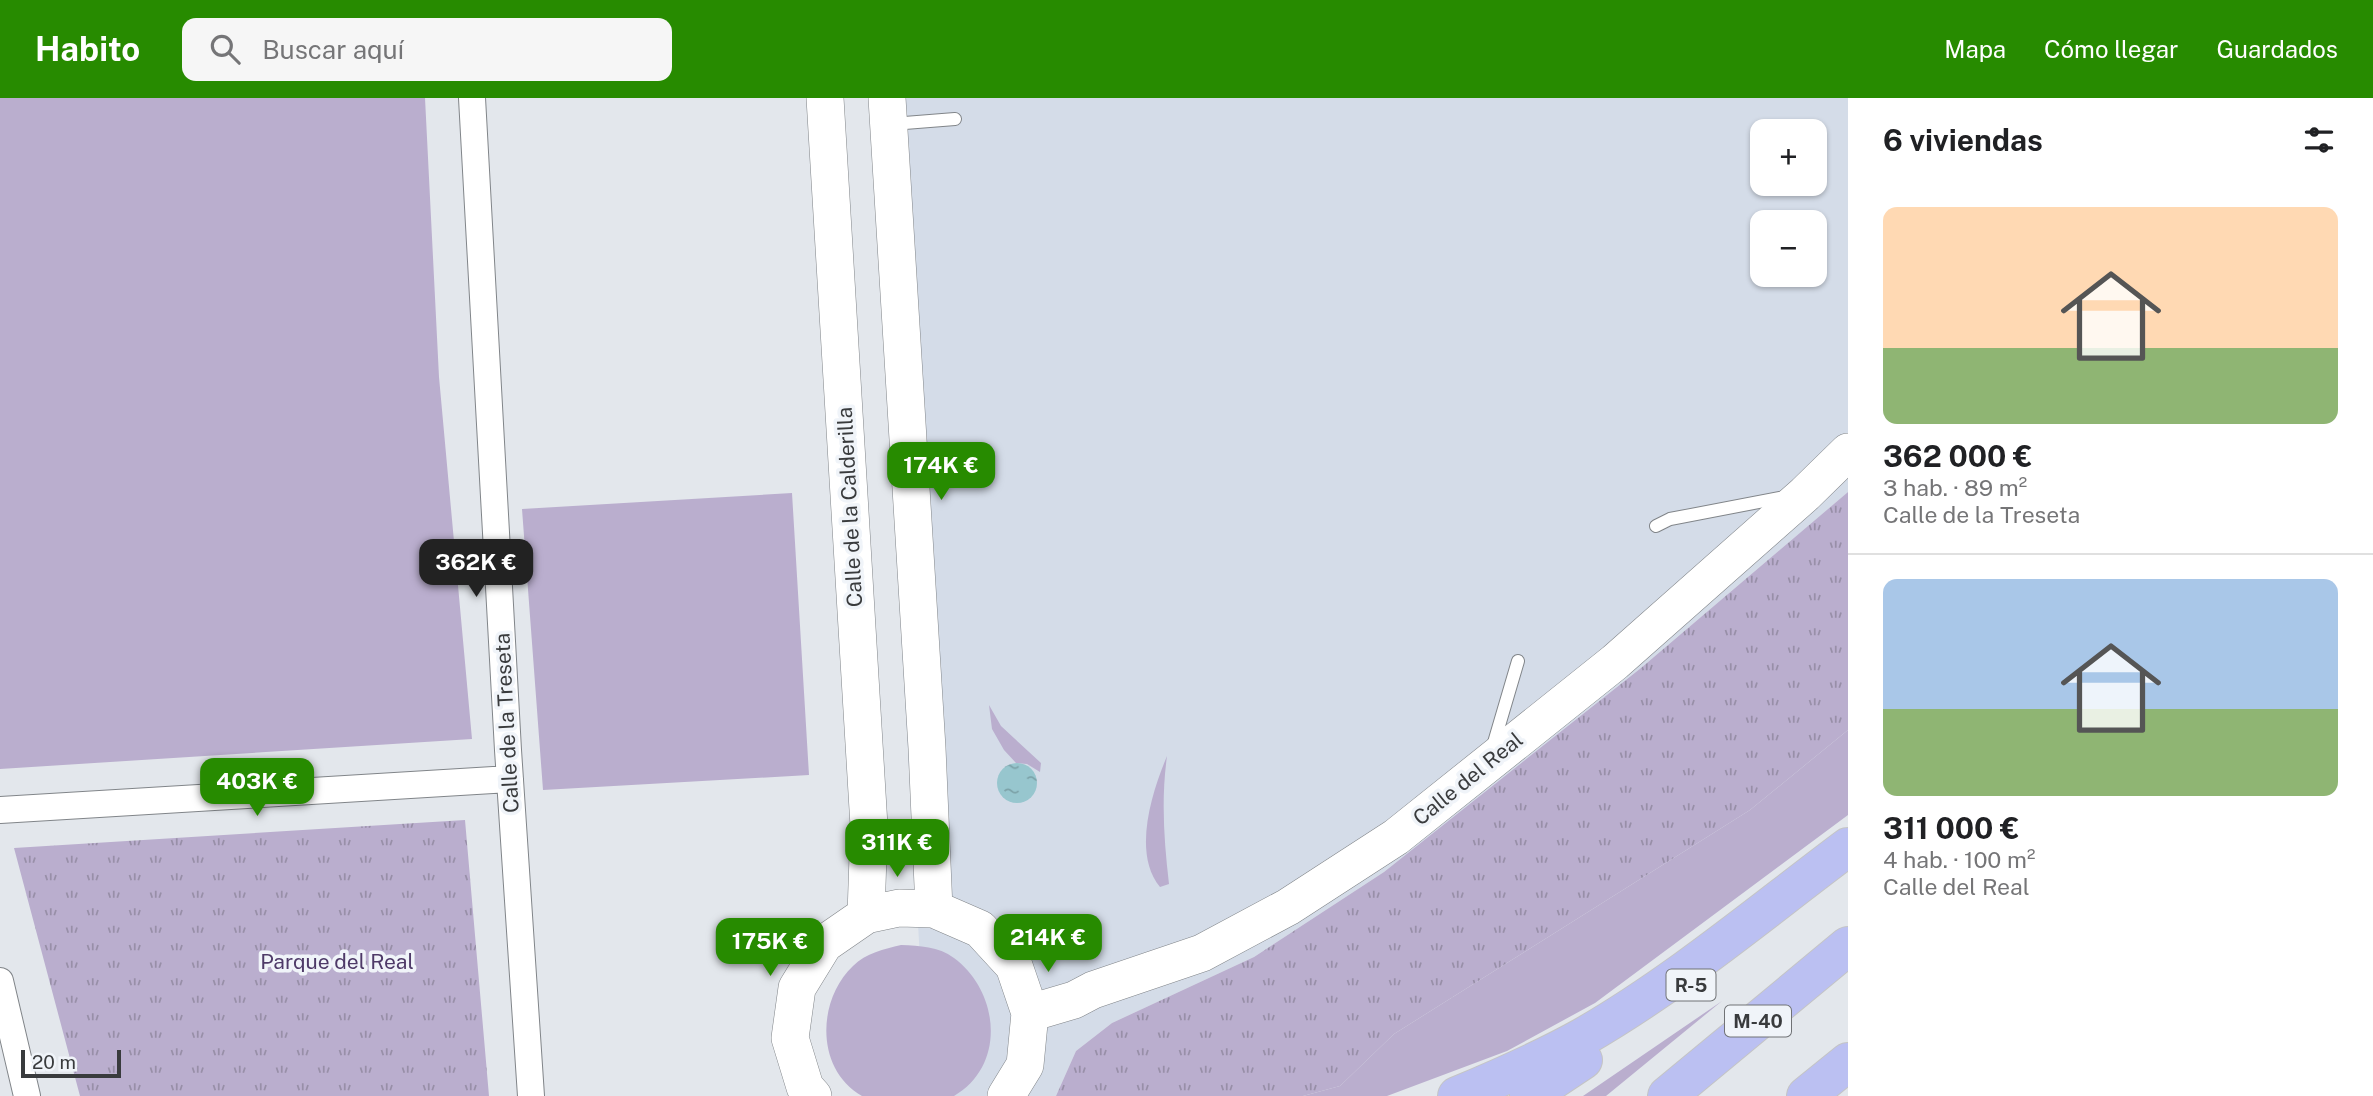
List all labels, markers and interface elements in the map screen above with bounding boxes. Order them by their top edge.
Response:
search box [182,18,672,81]
text: Habito [35,30,140,68]
icon: search [206,30,244,68]
text: Buscar aquí [262,34,404,65]
text: Mapa [1944,35,2006,63]
text: Cómo llegar [2044,35,2178,63]
text: Guardados [2216,35,2338,63]
map controls [1750,119,1827,287]
button: + [1750,119,1827,196]
icon: filters [2300,121,2338,159]
text: 6 viviendas [1883,122,2043,158]
button: − [1750,210,1827,287]
icon: home [2048,253,2174,379]
street label: Calle de la Calderilla [832,406,867,608]
text: 362 000 € [1883,438,2033,474]
pin: 174K € [884,442,998,502]
text: 174K € [903,451,979,478]
text: 3 hab. · 89 m² [1883,474,2027,501]
text: Calle de la Treseta [1883,501,2080,528]
pin: 362K € [419,540,533,599]
text: 362K € [435,548,517,575]
icon: home [2048,625,2174,751]
street label: Calle de la Treseta [489,632,524,814]
street label: Calle del Real [1408,727,1528,830]
pin: 403K € [200,758,314,818]
text: 403K € [216,767,298,794]
text: 311 000 € [1883,810,2020,846]
pin: 311K € [840,820,954,879]
text: 311K € [861,828,933,855]
text: 4 hab. · 100 m² [1883,846,2035,873]
text: Calle del Real [1883,873,2030,900]
pin: 214K € [991,914,1105,974]
pin: 175K € [713,918,827,978]
text: 214K € [1010,923,1086,950]
text: 175K € [732,927,808,954]
park label: Parque del Real [260,949,414,974]
road number: R-5 [1666,970,1716,1000]
road number: M-40 [1725,1006,1791,1037]
scale bar [21,1047,121,1079]
text: 20 m [32,1051,76,1073]

